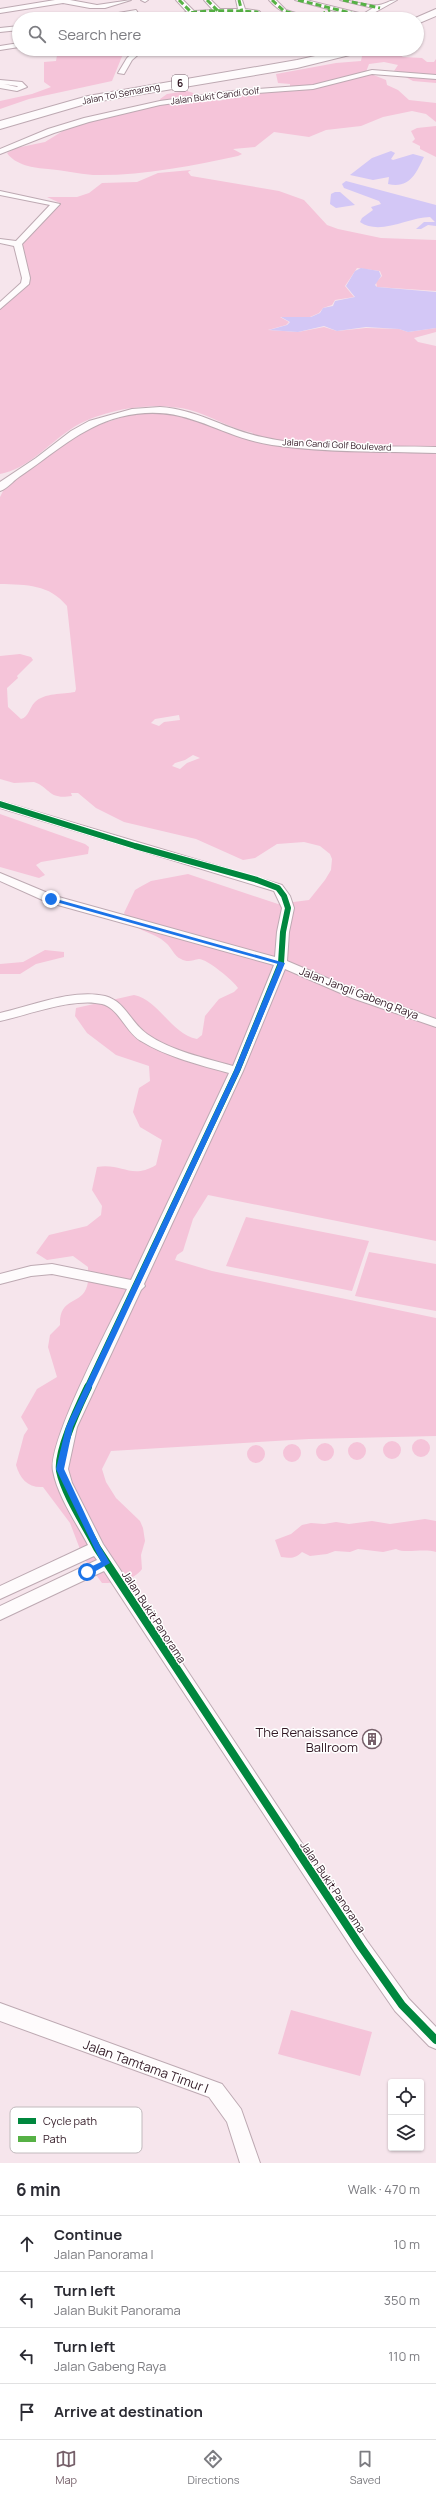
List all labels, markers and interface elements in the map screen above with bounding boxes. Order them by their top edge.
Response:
search box [12,12,424,56]
icon: search [26,23,48,45]
text: Search here [58,24,141,45]
road number: 6 [172,75,188,91]
street label: Jalan Tol Semarang [81,80,161,107]
street label: Jalan Bukit Candi Golf [170,84,261,107]
street label: Jalan Candi Golf Boulevard [282,435,392,454]
route end [42,890,60,908]
street label: Jalan Jangli Gabeng Raya [297,963,421,1022]
route start [78,1563,96,1581]
street label: Jalan Bukit Panorama [119,1568,190,1666]
place label: The Renaissance Ballroom [256,1723,358,1756]
building icon: The Renaissance Ballroom [361,1728,383,1750]
street label: Jalan Bukit Panorama [297,1838,370,1935]
street label: Jalan Tamtama Timur I [81,2035,211,2097]
map controls [388,2079,424,2151]
button: locate [388,2079,424,2115]
legend [10,2107,142,2153]
text: Cycle path [43,2113,97,2128]
button: layers [388,2115,424,2151]
text: Path [43,2131,66,2146]
text: 6 min [16,2178,61,2201]
text: Walk · 470 m [348,2180,420,2198]
text: Continue [54,2224,122,2245]
icon: ahead [16,2233,38,2255]
text: 10 m [393,2235,420,2253]
text: Jalan Panorama I [54,2245,154,2263]
text: Turn left [54,2280,116,2301]
icon: left [16,2289,38,2311]
text: 350 m [384,2291,420,2309]
text: Jalan Bukit Panorama [54,2301,181,2319]
text: Turn left [54,2336,116,2357]
icon: left [16,2345,38,2367]
text: 110 m [388,2347,420,2365]
text: Jalan Gabeng Raya [54,2357,166,2375]
icon: arrive [16,2401,38,2423]
text: Arrive at destination [54,2401,203,2422]
tab: Map [55,2448,77,2487]
tab: Directions [187,2448,240,2487]
tab: Saved [350,2448,381,2487]

